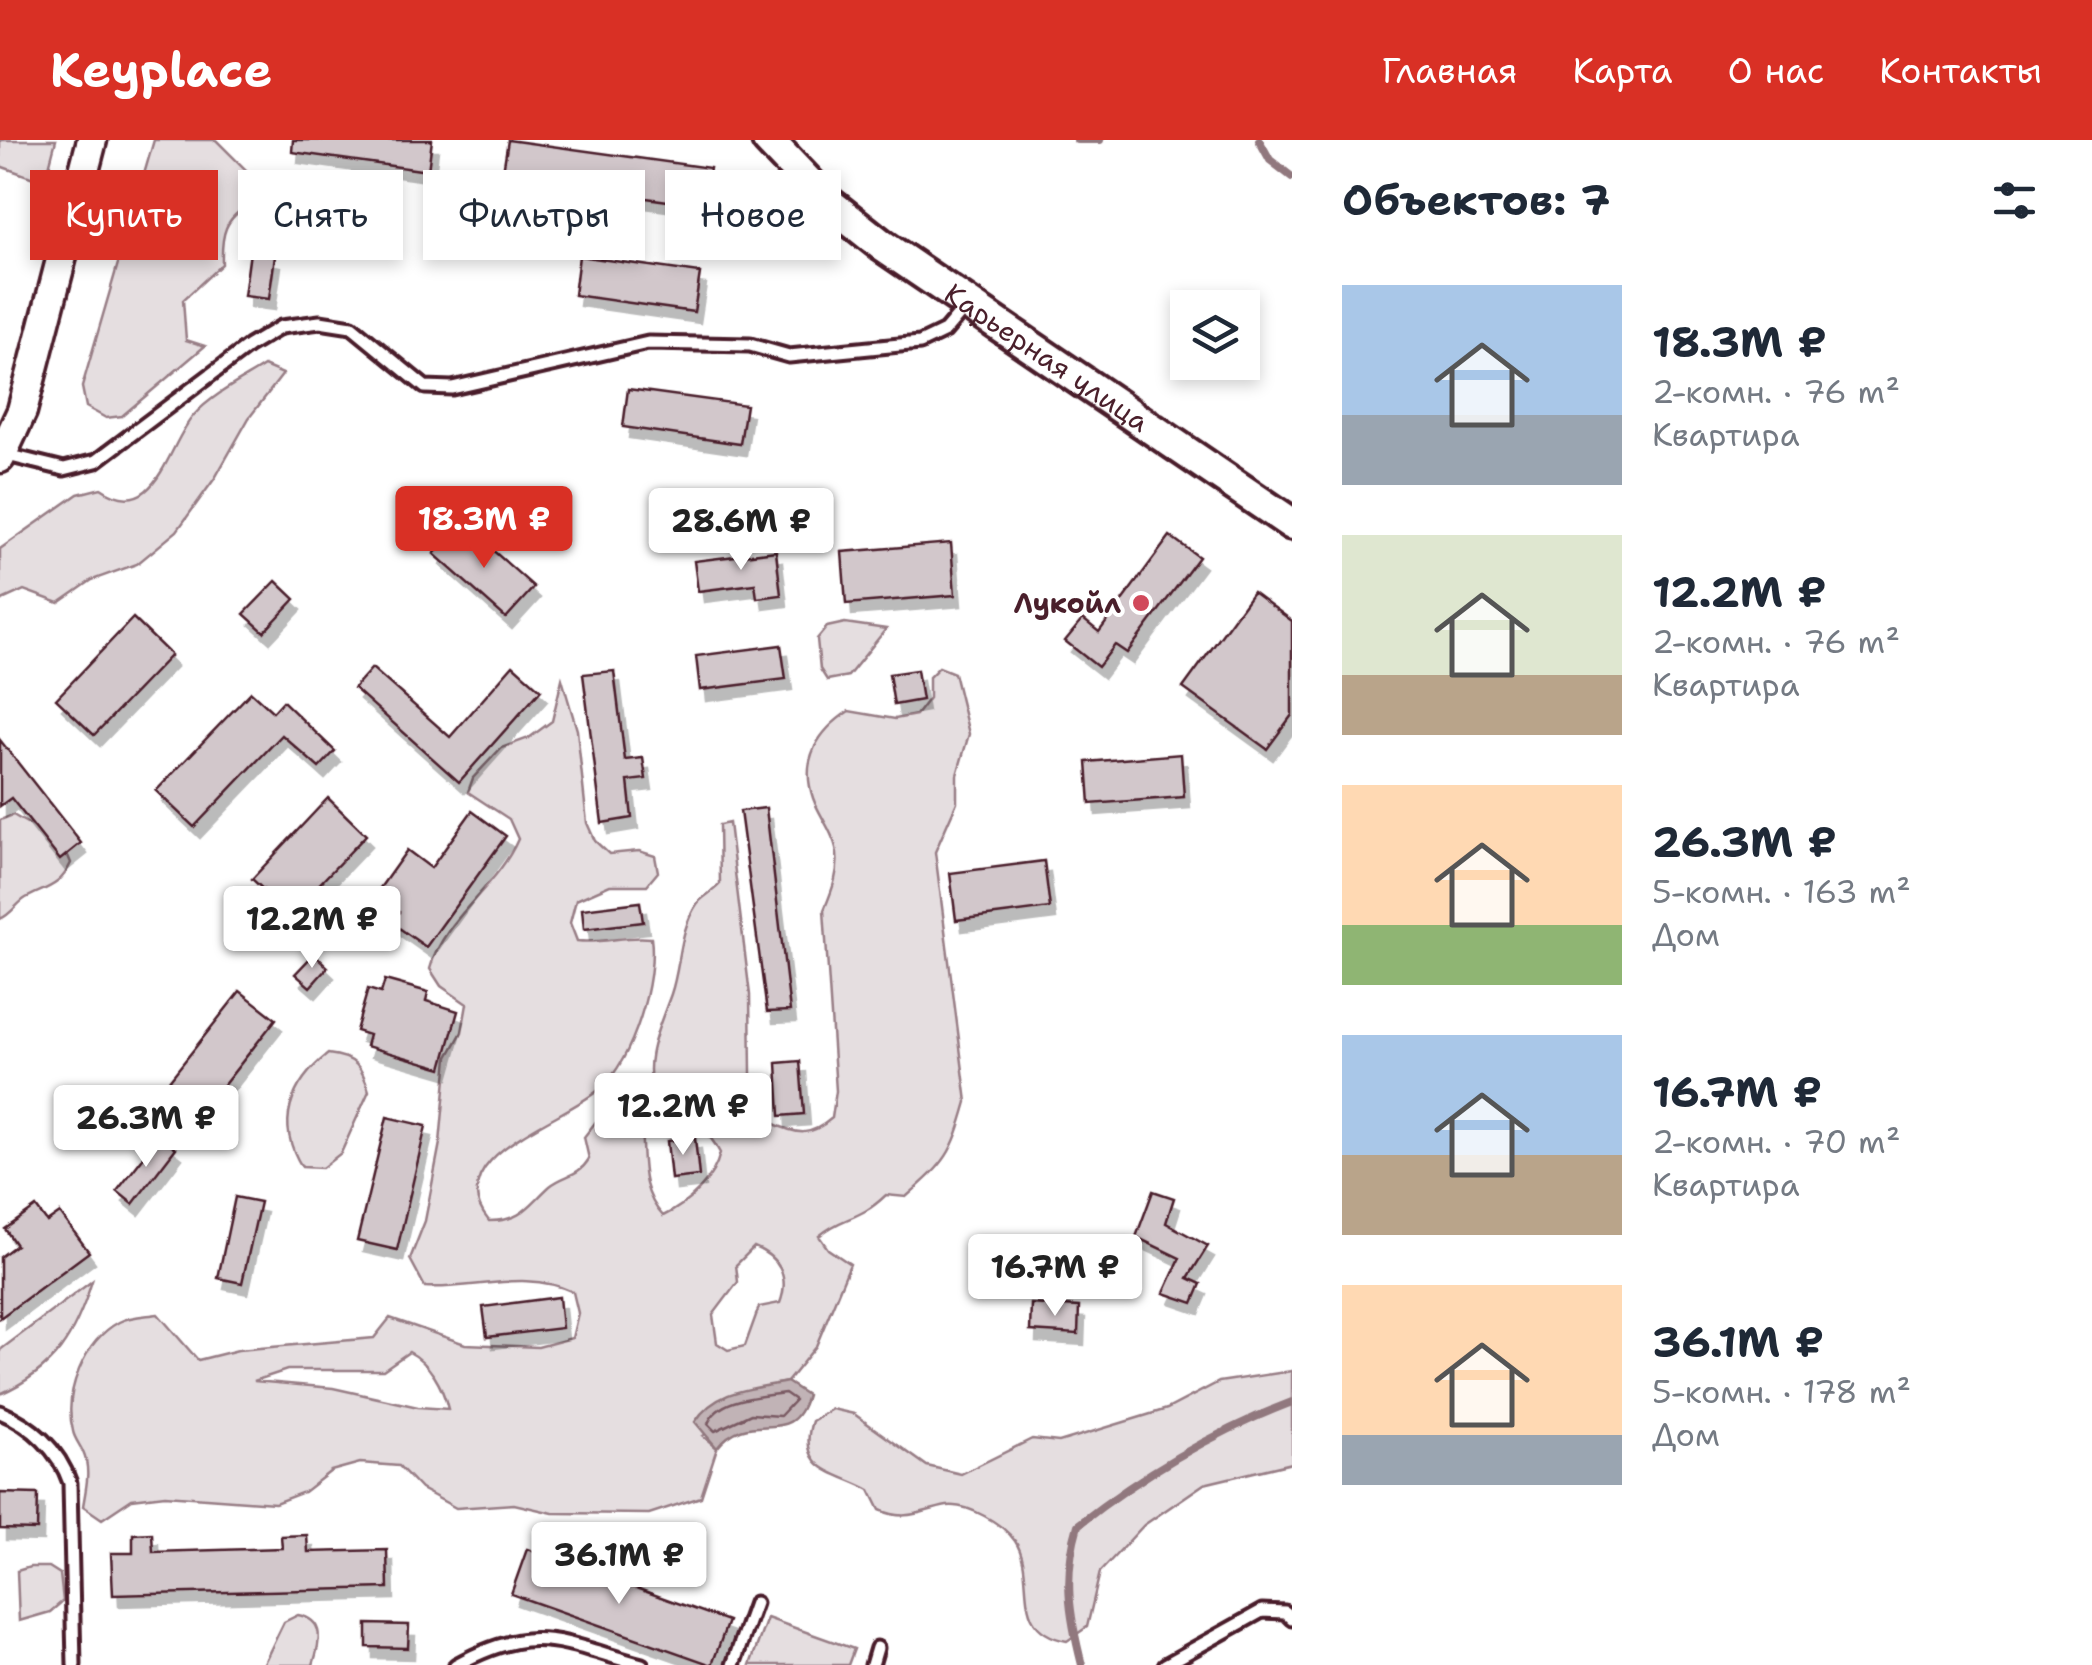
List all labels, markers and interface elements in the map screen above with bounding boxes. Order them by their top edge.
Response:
text: Keyplace [50,38,272,102]
text: Главная [1382,47,1517,94]
text: Карта [1572,47,1673,94]
text: О нас [1728,47,1824,94]
text: Контакты [1879,47,2042,94]
chip: Купить [30,170,218,260]
chip: Снять [238,170,403,260]
chip: Фильтры [423,170,645,260]
chip: Новое [665,170,841,260]
text: Объектов: 7 [1342,172,1610,228]
icon: filters [1987,173,2042,228]
street label: Карьерная улица [937,274,1157,440]
map controls [1170,290,1260,380]
button: layers [1170,290,1260,380]
text: 18.3M ₽ [1652,314,1827,370]
icon: home [1422,325,1542,445]
text: 2-комн. · 76 m² [1652,370,1900,413]
text: Квартира [1652,413,1800,456]
pin: 18.3M ₽ [392,486,576,571]
pin: 28.6M ₽ [649,488,833,573]
text: 18.3M ₽ [417,497,551,540]
text: 28.6M ₽ [671,499,811,542]
text: 12.2M ₽ [1652,564,1827,620]
icon: home [1422,575,1542,695]
place label: Лукойл [1014,584,1121,622]
marker: Лукойл [1130,592,1152,614]
text: 2-комн. · 76 m² [1652,620,1900,663]
text: Квартира [1652,663,1800,706]
text: 26.3M ₽ [1652,814,1837,870]
icon: home [1422,825,1542,945]
text: 5-комн. · 163 m² [1652,870,1911,913]
pin: 12.2M ₽ [220,886,404,971]
text: 12.2M ₽ [245,897,379,940]
text: Дом [1652,913,1720,956]
text: 16.7M ₽ [1652,1064,1822,1120]
pin: 12.2M ₽ [591,1073,775,1158]
icon: home [1422,1075,1542,1195]
text: 12.2M ₽ [616,1084,750,1127]
pin: 26.3M ₽ [54,1085,238,1170]
text: 26.3M ₽ [76,1096,216,1139]
text: 2-комн. · 70 m² [1652,1120,1900,1163]
text: Квартира [1652,1163,1800,1206]
pin: 16.7M ₽ [963,1234,1147,1319]
text: 16.7M ₽ [990,1245,1120,1288]
text: 36.1M ₽ [1652,1314,1824,1370]
icon: home [1422,1325,1542,1445]
text: 5-комн. · 178 m² [1652,1370,1911,1413]
text: Дом [1652,1413,1720,1456]
pin: 36.1M ₽ [527,1522,711,1607]
text: 36.1M ₽ [553,1533,685,1576]

